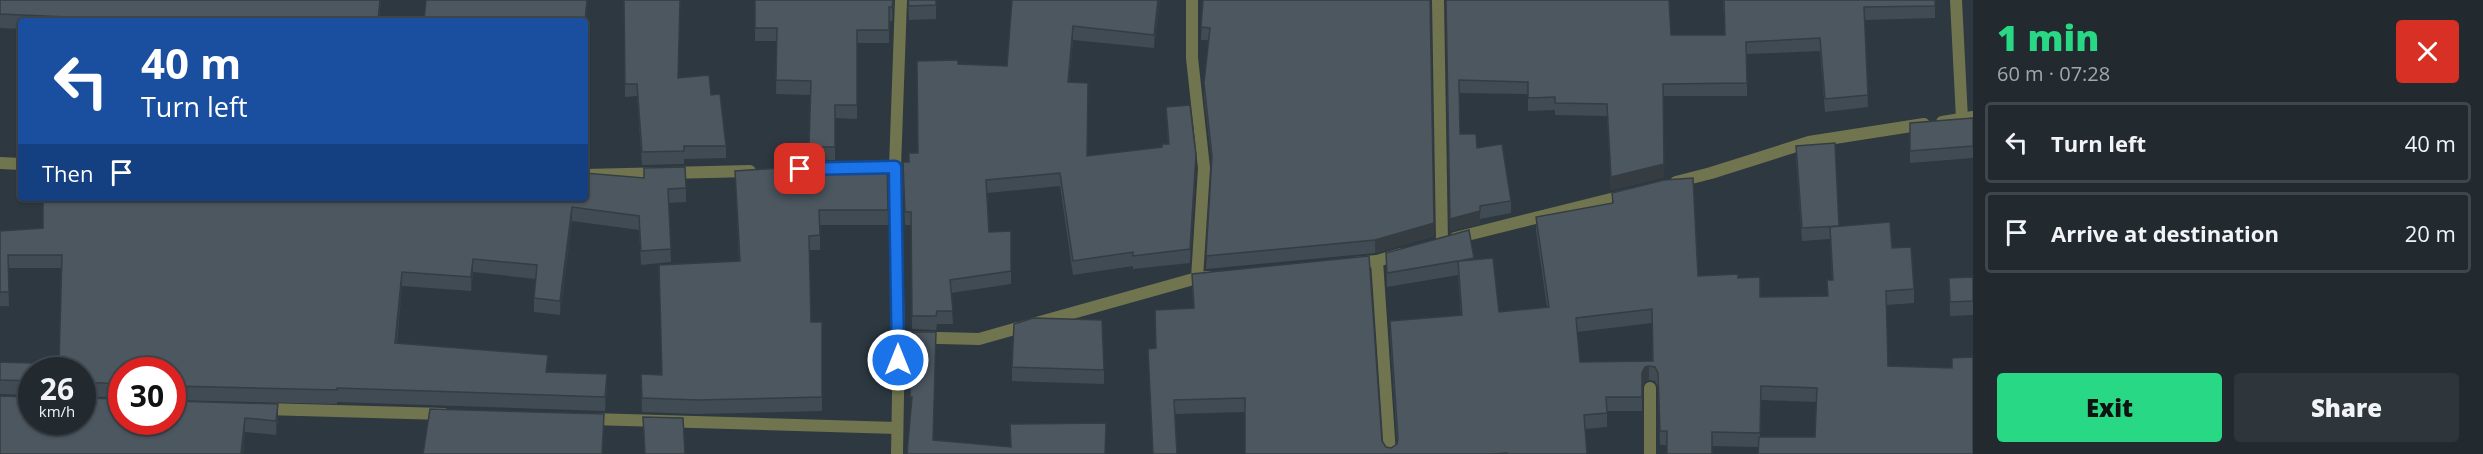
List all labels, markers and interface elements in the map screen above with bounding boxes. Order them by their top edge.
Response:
text: 1 min [1997,13,2099,62]
button: close [2396,20,2459,83]
text: 40 m [141,34,241,91]
icon: left [42,42,120,120]
text: 60 m · 07:28 [1997,60,2110,87]
text: Turn left [141,88,248,125]
icon: left [2000,126,2033,159]
text: Turn left [2051,128,2146,158]
text: 40 m [2405,128,2456,158]
pin [774,143,825,194]
icon: arrive [783,152,816,185]
icon: arrive [105,156,138,189]
text: Then [42,158,93,188]
icon: arrive [2000,216,2033,249]
text: Arrive at destination [2051,218,2279,248]
text: 20 m [2405,218,2456,248]
position arrow [866,328,930,392]
speed limit sign: 30 [108,357,186,435]
text: 26 [40,368,74,409]
button: Exit [1997,373,2222,442]
button: Share [2234,373,2459,442]
text: km/h [39,401,75,421]

